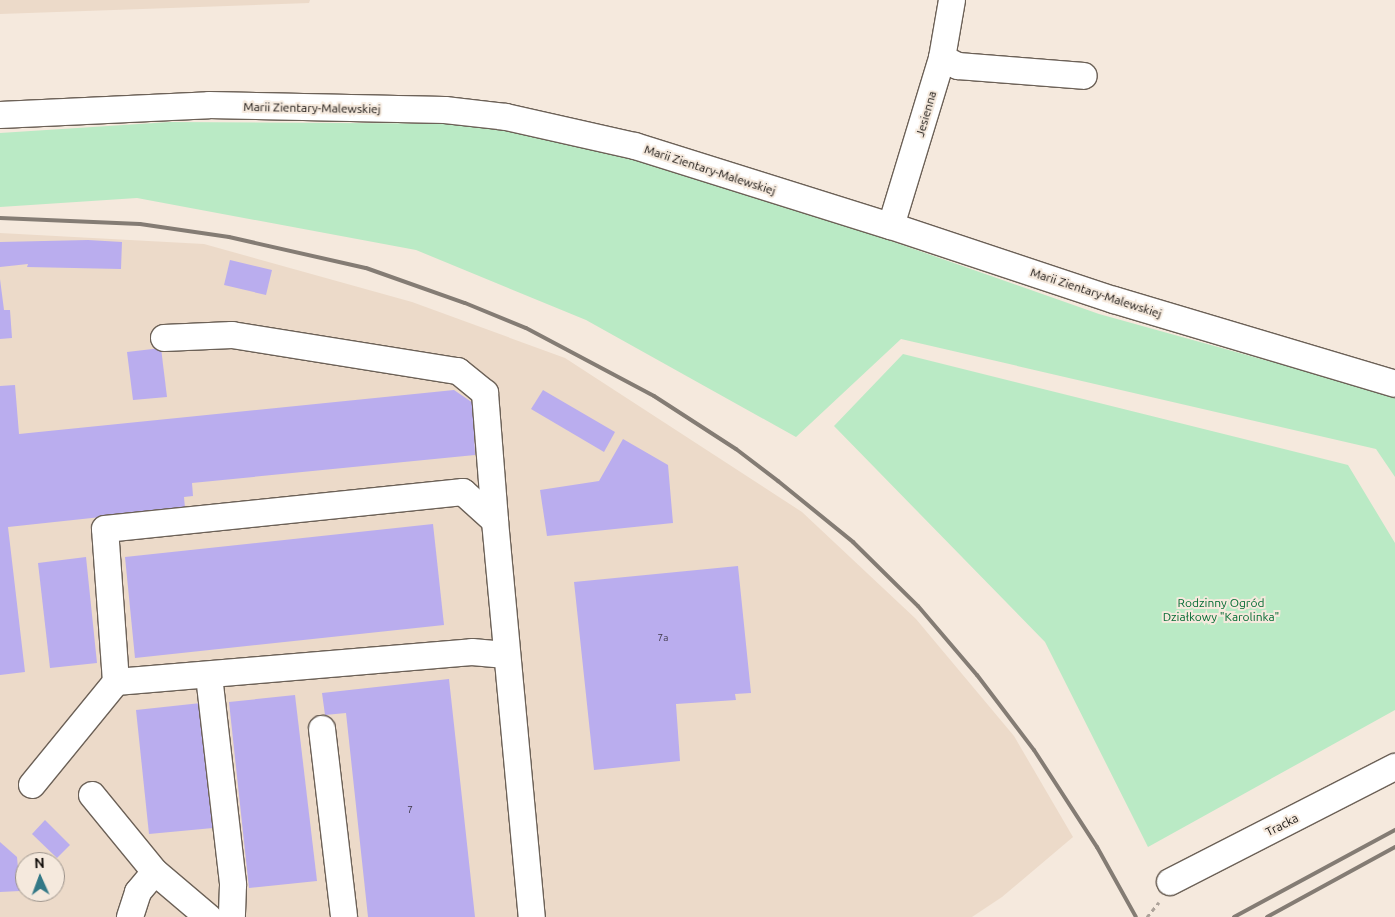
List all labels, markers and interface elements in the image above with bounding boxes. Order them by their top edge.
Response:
street label: Jesienna [913,89,939,139]
street label: Marii Zientary-Malewskiej [243,100,381,116]
street label: Marii Zientary-Malewskiej [642,142,778,198]
street label: Marii Zientary-Malewskiej [1028,265,1164,321]
park label: Rodzinny Ogród Działkowy "Karolinka" [1163,596,1279,624]
house number: 7a [658,632,668,644]
house number: 7 [407,804,413,816]
street label: Tracka [1263,811,1301,839]
north arrow [15,852,65,902]
text: N [34,855,45,871]

